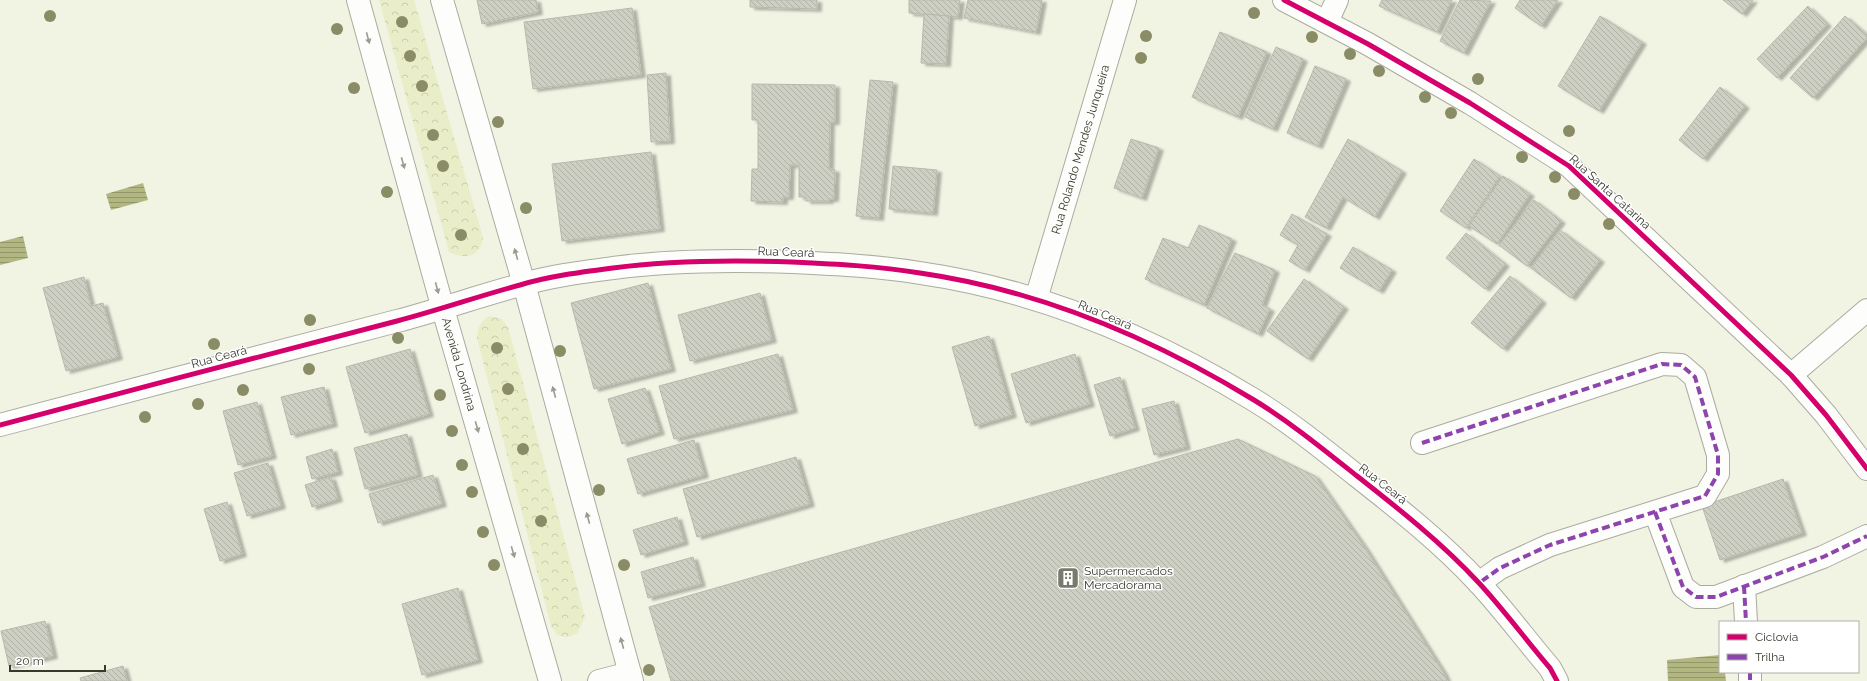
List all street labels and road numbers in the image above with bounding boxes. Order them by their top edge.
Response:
street label: Rua Rolando Mendes Junqueira [1049,63,1112,236]
street label: Rua Santa Catarina [1566,152,1654,232]
street label: Rua Ceará [757,244,815,260]
street label: Rua Ceará [1076,297,1134,333]
street label: Avenida Londrina [439,316,479,413]
street label: Rua Ceará [190,343,248,371]
street label: Rua Ceará [1356,461,1410,507]

